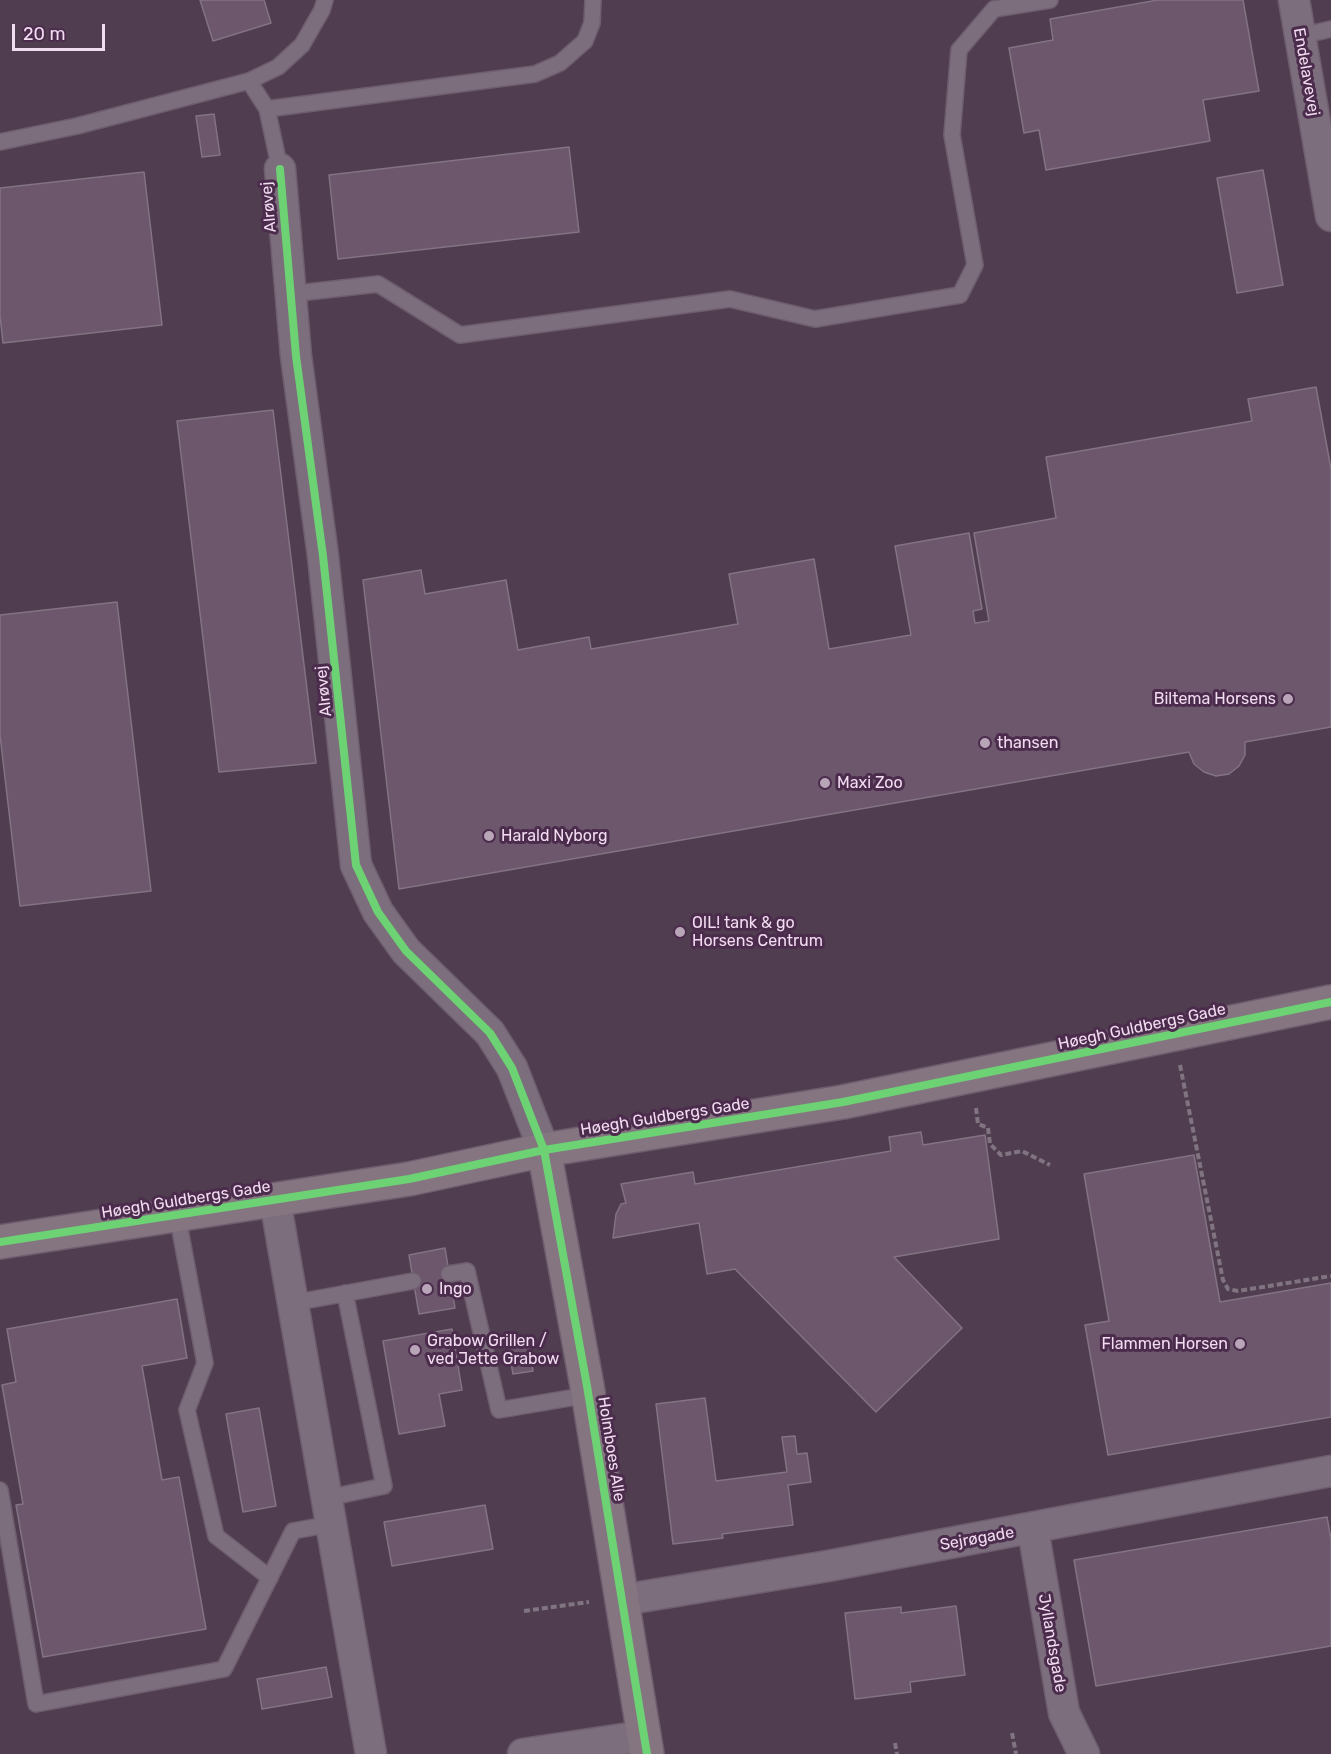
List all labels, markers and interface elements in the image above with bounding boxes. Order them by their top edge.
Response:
scale bar [15,12,108,50]
text: 20 m [23,23,65,45]
street label: Endelavevej [1289,26,1323,118]
street label: Alrøvej [257,181,281,233]
street label: Alrøvej [312,665,336,717]
place label: Biltema Horsens [1154,689,1276,709]
marker: Biltema Horsens [1281,692,1295,706]
place label: thansen [997,733,1058,753]
marker: thansen [978,736,992,750]
place label: Maxi Zoo [837,773,903,793]
marker: Maxi Zoo [818,776,832,790]
place label: Harald Nyborg [501,826,607,846]
marker: Harald Nyborg [482,829,496,843]
place label: OIL! tank & go Horsens Centrum [692,913,823,951]
marker: OIL! tank & go Horsens Centrum [673,925,687,939]
street label: Høegh Guldbergs Gade [1056,1000,1228,1054]
street label: Høegh Guldbergs Gade [579,1094,751,1140]
street label: Høegh Guldbergs Gade [100,1177,272,1223]
place label: Ingo [439,1279,472,1299]
marker: Ingo [420,1282,434,1296]
place label: Grabow Grillen / ved Jette Grabow [427,1331,559,1369]
place label: Flammen Horsen [1101,1334,1228,1354]
marker: Flammen Horsen [1233,1337,1247,1351]
marker: Grabow Grillen / ved Jette Grabow [408,1343,422,1357]
street label: Holmboes Alle [593,1395,629,1503]
street label: Sejrøgade [938,1523,1016,1555]
street label: Jyllandsgade [1034,1592,1070,1694]

